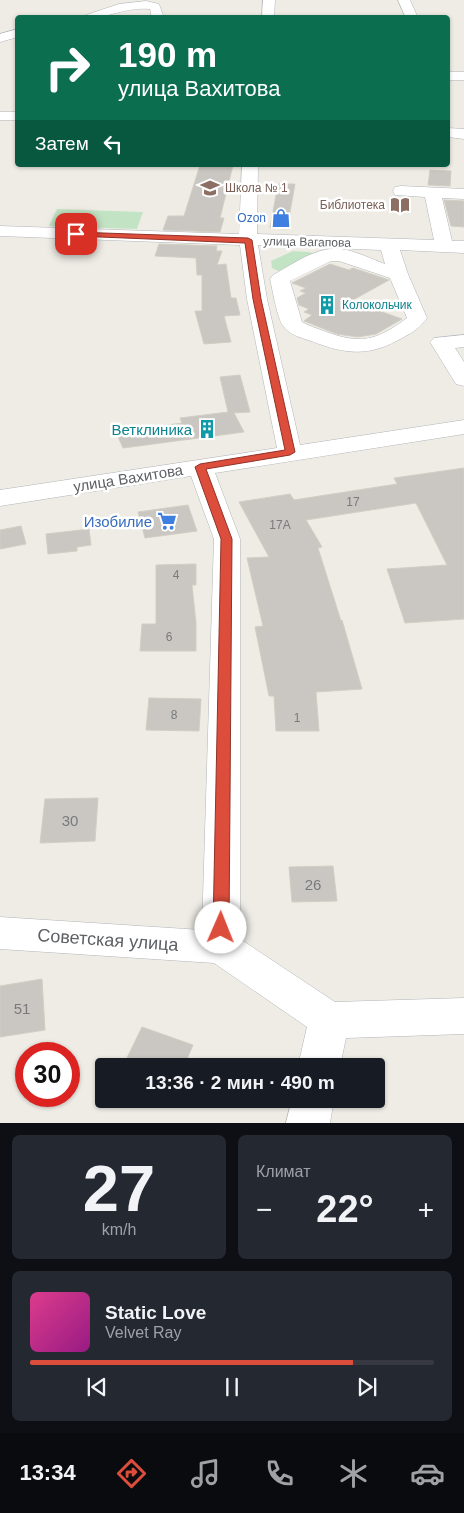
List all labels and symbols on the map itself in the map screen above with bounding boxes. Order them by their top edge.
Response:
school or university icon: Школа № 1 [199,177,221,199]
place label: Школа № 1 [225,181,288,195]
library icon: Библиотека [389,194,411,216]
place label: Библиотека [320,198,385,212]
shop icon: Ozon [270,207,292,229]
place label: Ozon [237,211,266,225]
pin [55,213,97,255]
street label: улица Вагапова [263,234,351,250]
building icon: Колокольчик [316,294,338,316]
place label: Колокольчик [342,298,412,312]
building icon: Ветклиника [196,418,218,440]
place label: Ветклиника [112,421,193,438]
street label: улица Вахитова [72,461,185,495]
house number: 17 [346,495,360,509]
supermarket icon: Изобилие [156,510,178,532]
place label: Изобилие [84,513,152,530]
house number: 17А [269,518,291,532]
house number: 4 [173,568,180,582]
house number: 6 [166,630,173,644]
house number: 8 [171,708,178,722]
house number: 1 [294,711,301,725]
house number: 30 [62,812,78,829]
house number: 26 [305,876,321,893]
position arrow [194,901,246,953]
street label: Советская улица [37,925,180,955]
house number: 51 [14,1000,30,1017]
speed limit sign: 30 [15,1042,80,1107]

